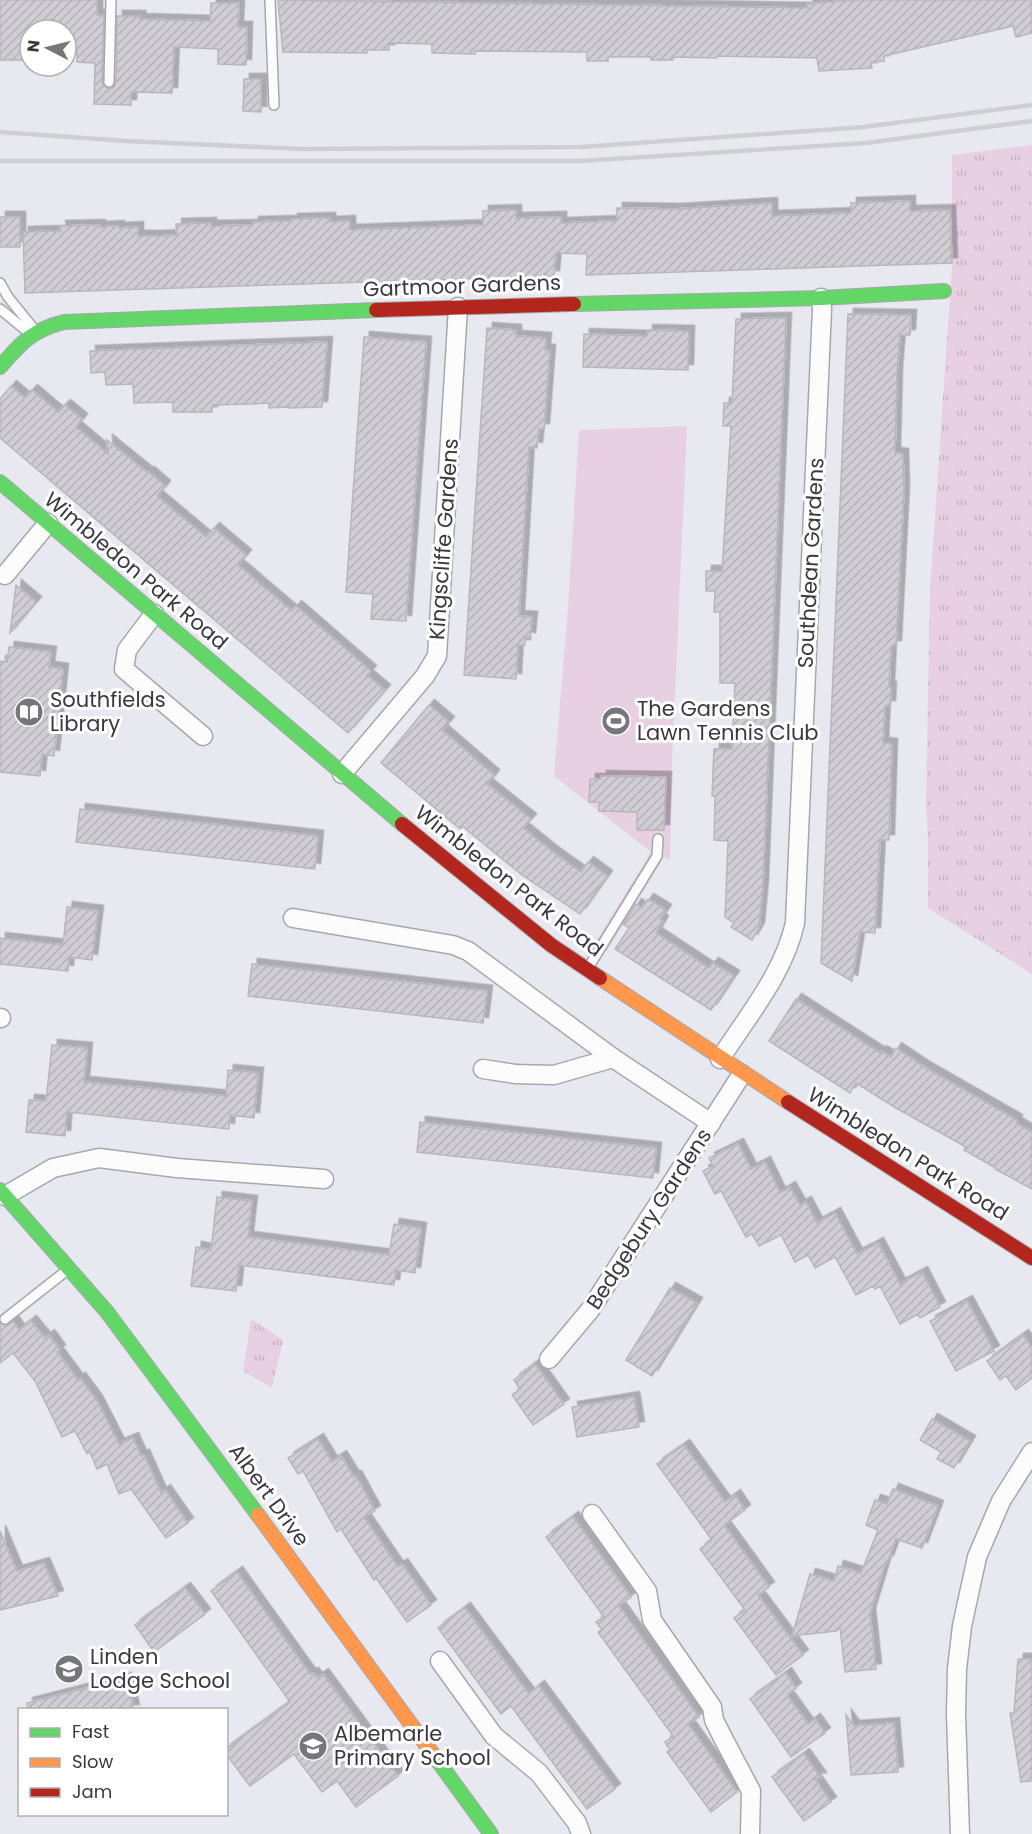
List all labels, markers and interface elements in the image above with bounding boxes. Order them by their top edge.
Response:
north arrow [18,18,78,78]
text: N [21,39,46,54]
street label: Gartmoor Gardens [363,268,561,303]
street label: Kingscliffe Gardens [422,437,465,641]
street label: Southdean Gardens [791,457,830,669]
street label: Wimbledon Park Road [38,485,234,656]
place label: Southfields Library [50,685,166,738]
place label: The Gardens Lawn Tennis Club [637,694,819,747]
library icon: Southfields Library [13,696,45,728]
sports icon: The Gardens Lawn Tennis Club [600,705,632,737]
street label: Wimbledon Park Road [409,798,609,963]
street label: Wimbledon Park Road [802,1080,1014,1227]
street label: Bedgebury Gardens [579,1123,718,1315]
street label: Albert Drive [222,1438,316,1552]
place label: Linden Lodge School [90,1642,230,1695]
school or university icon: Linden Lodge School [53,1653,85,1685]
legend [18,1708,228,1816]
text: Fast [72,1719,109,1744]
place label: Albemarle Primary School [334,1719,491,1772]
school or university icon: Albemarle Primary School [297,1730,329,1762]
text: Slow [72,1749,114,1774]
text: Jam [72,1779,112,1804]

